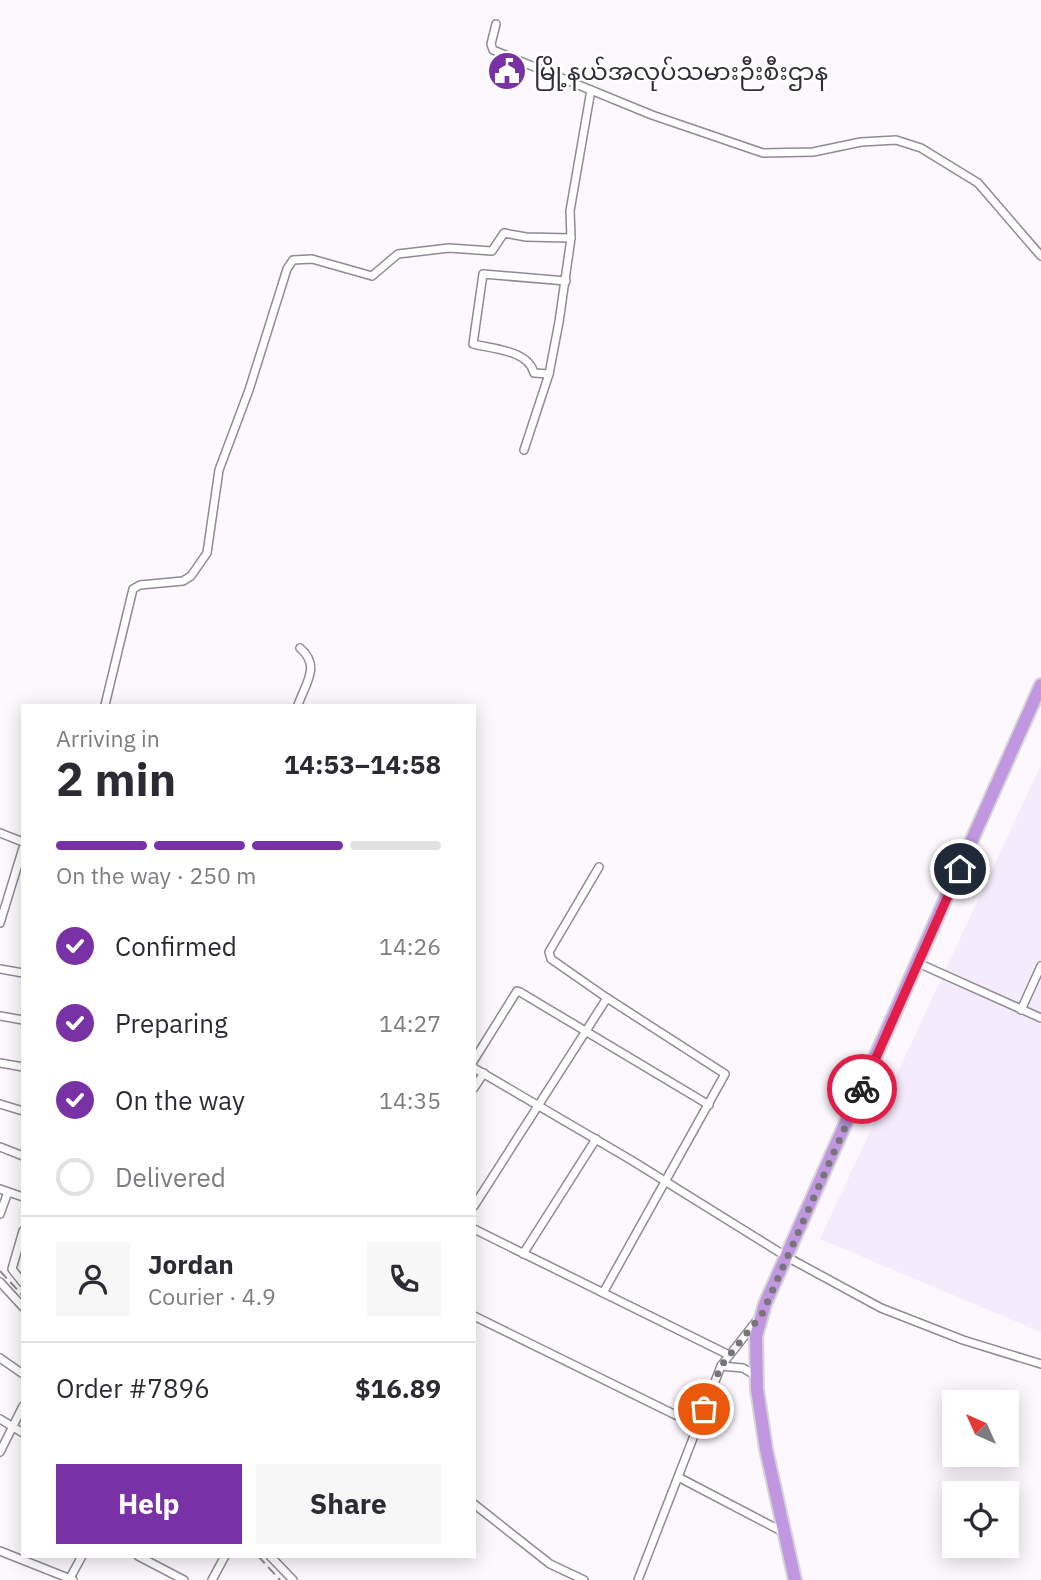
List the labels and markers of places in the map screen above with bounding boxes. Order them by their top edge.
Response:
public building icon: မြို့နယ်အလုပ်သမားဉီးစီးဌာန [486,50,528,92]
place label: မြို့နယ်အလုပ်သမားဉီးစီးဌာန [534,55,828,91]
pin [930,839,990,899]
pin [674,1379,734,1439]

